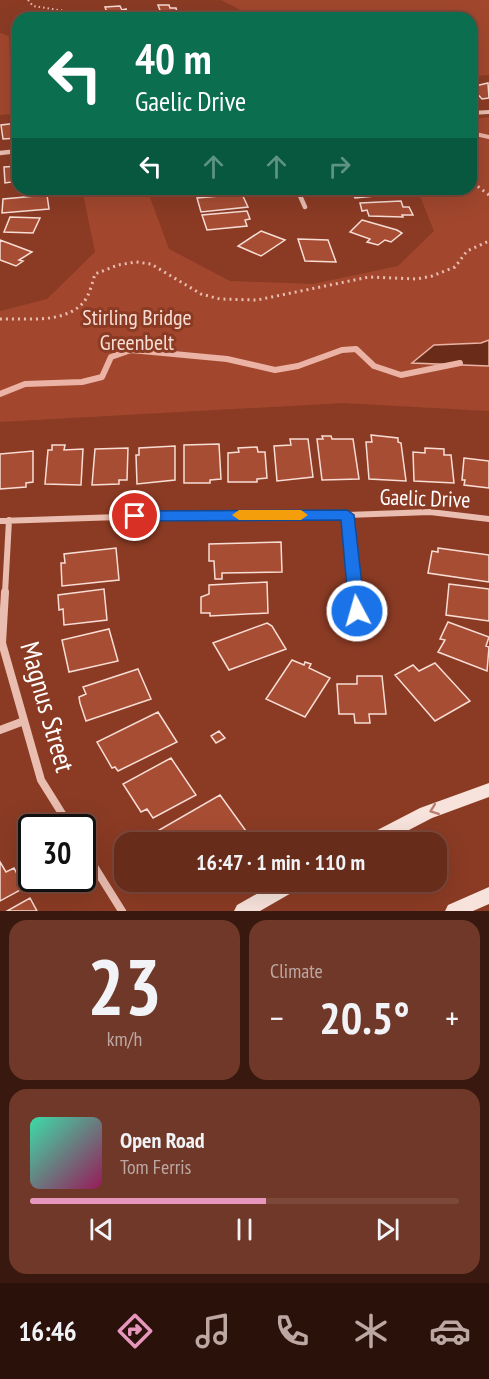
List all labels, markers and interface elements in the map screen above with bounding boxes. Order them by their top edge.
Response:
text: 40 m [135,31,212,86]
icon: left [36,36,114,114]
text: Gaelic Drive [135,84,246,118]
icon: left [134,150,167,183]
icon: ahead [197,150,230,183]
icon: ahead [260,150,293,183]
icon: right [323,150,356,183]
park label: Stirling Bridge Greenbelt [82,303,192,356]
street label: Gaelic Drive [379,482,471,514]
pin [109,490,160,541]
icon: arrive [118,499,151,532]
position arrow [325,579,389,643]
street label: Magnus Street [13,638,83,776]
one-way arrow [429,803,440,816]
speed limit sign: 30 [18,814,96,892]
text: 16:47 · 1 min · 110 m [196,848,365,876]
text: 23 [87,936,162,1037]
text: Climate [270,958,323,984]
text: 20.5° [319,988,410,1046]
text: − [270,996,284,1039]
text: + [445,996,459,1039]
text: km/h [107,1026,142,1052]
text: Open Road [120,1126,205,1154]
text: Tom Ferris [120,1154,191,1180]
icon: previous [85,1213,118,1246]
icon: pause [228,1213,261,1246]
icon: next [371,1213,404,1246]
icon: directions [114,1310,156,1352]
icon: music [192,1310,234,1352]
icon: phone [271,1310,313,1352]
icon: climate [350,1310,392,1352]
icon: car [429,1310,471,1352]
text: 16:46 [18,1314,77,1348]

